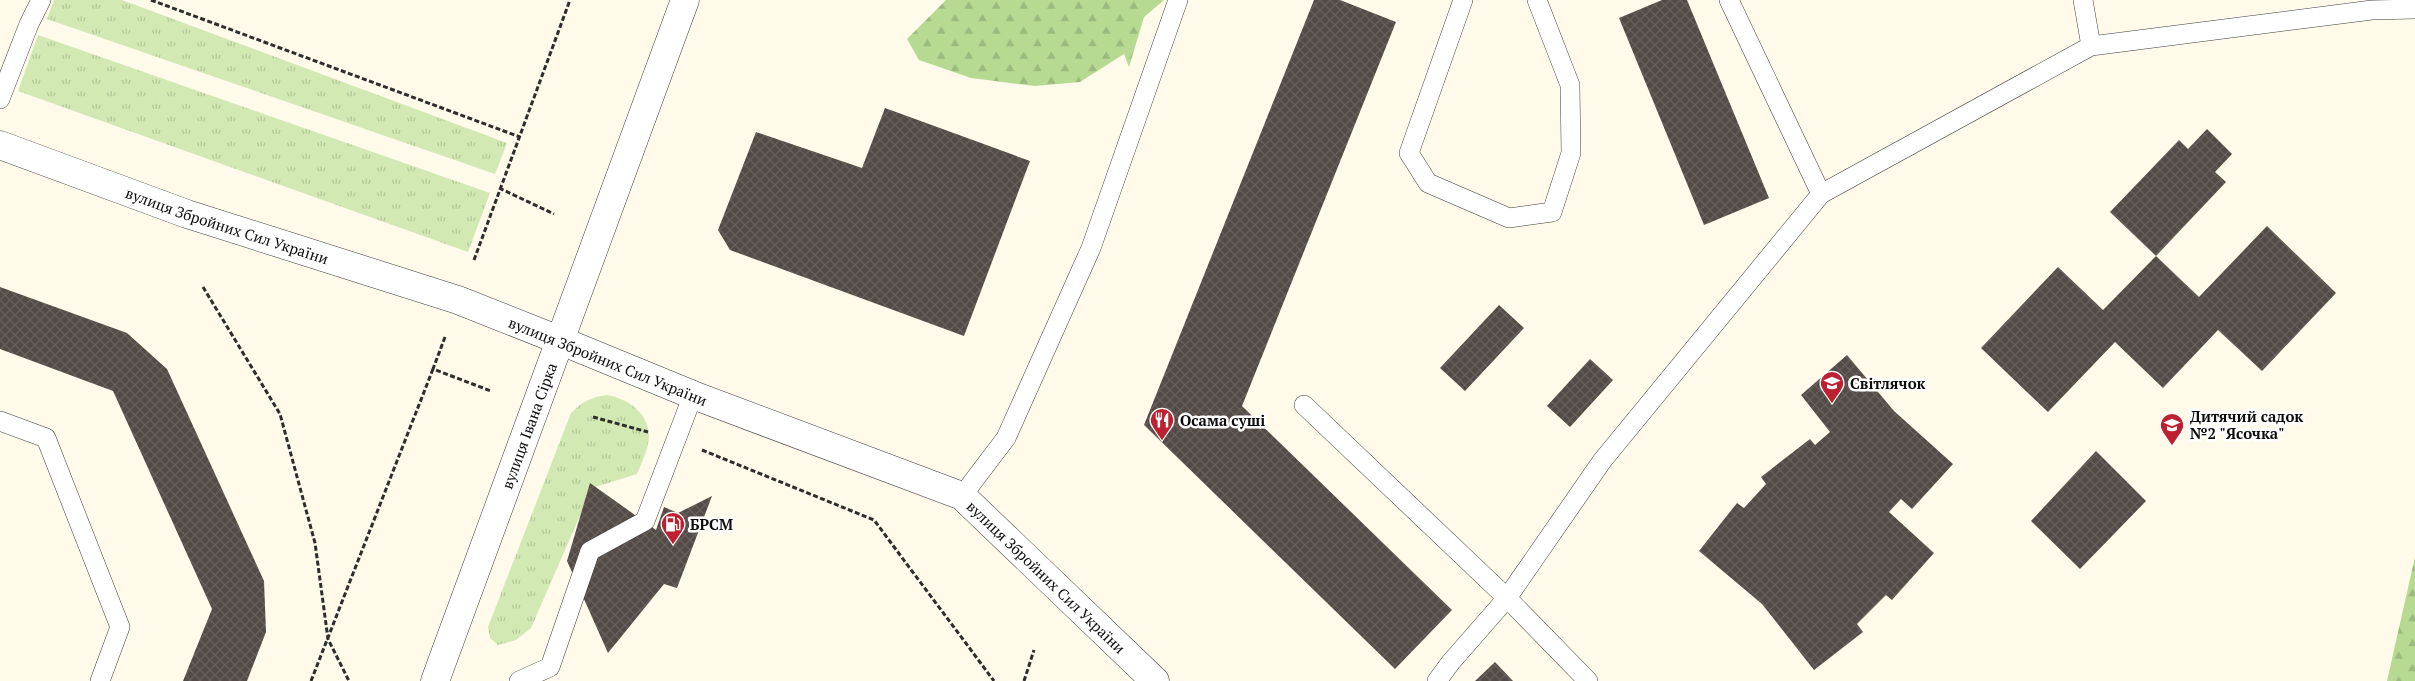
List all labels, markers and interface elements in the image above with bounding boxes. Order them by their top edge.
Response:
street label: вулиця Збройних Сил України [123,182,331,268]
street label: вулиця Збройних Сил України [506,312,710,410]
street label: вулиця Івана Сірка [496,359,561,491]
school or university icon: Світлячок [1819,370,1845,404]
place label: Світлячок [1850,373,1926,393]
place label: Дитячий садок №2 "Ясочка" [2190,406,2303,443]
restaurant icon: Осама суші [1149,407,1175,441]
place label: Осама суші [1180,410,1265,430]
school or university icon: Дитячий садок №2 "Ясочка" [2159,412,2185,446]
street label: вулиця Збройних Сил України [963,496,1130,658]
fuel station icon: БРСМ [660,511,686,545]
place label: БРСМ [690,514,733,534]

